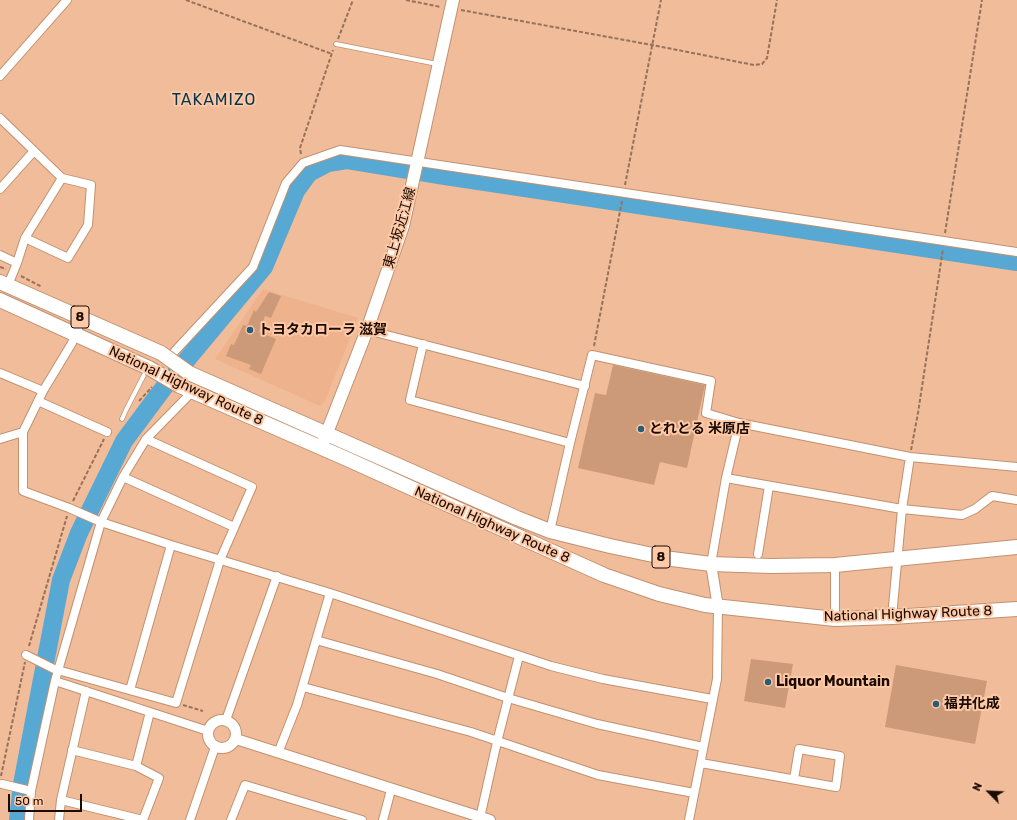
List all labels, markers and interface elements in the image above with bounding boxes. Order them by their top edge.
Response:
district label: TAKAMIZO [172,90,256,110]
street label: 東上坂近江線 [380,185,420,271]
road number: 8 [71,306,89,328]
place label: トヨタカローラ 滋賀 [258,322,387,338]
marker: トヨタカローラ 滋賀 [245,325,255,335]
street label: National Highway Route 8 [106,343,266,429]
place label: とれとる 米原店 [649,421,750,437]
marker: とれとる 米原店 [636,424,646,434]
street label: National Highway Route 8 [412,483,572,567]
road number: 8 [652,546,670,568]
street label: National Highway Route 8 [824,603,992,625]
place label: Liquor Mountain [776,674,890,690]
marker: Liquor Mountain [763,677,773,687]
place label: 福井化成 [944,696,1000,712]
marker: 福井化成 [931,699,941,709]
north arrow [969,772,1009,812]
text: N [970,781,985,793]
scale bar [10,786,84,812]
text: 50 m [15,794,43,808]

